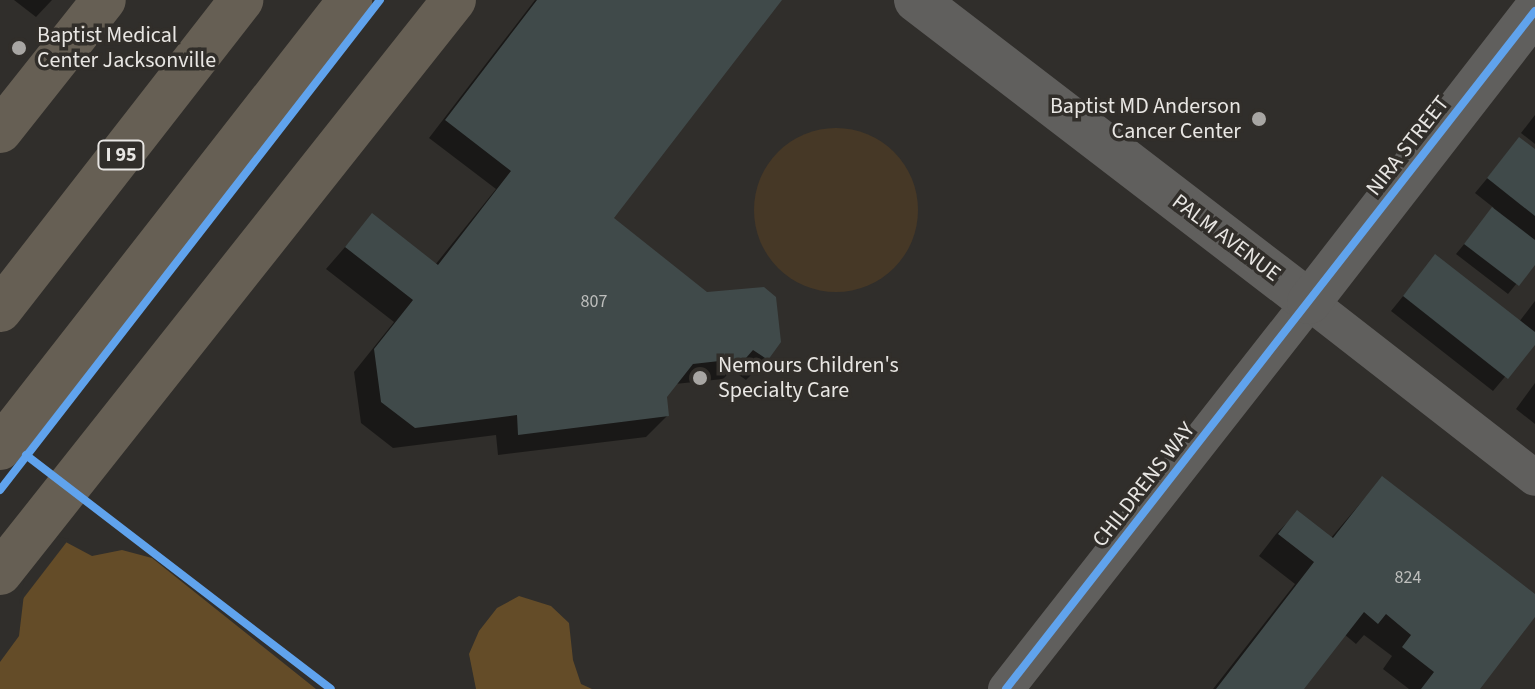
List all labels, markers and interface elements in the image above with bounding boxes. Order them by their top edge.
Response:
place label: Baptist Medical Center Jacksonville [37,22,216,74]
marker: Baptist Medical Center Jacksonville [8,37,30,59]
street label: NIRA STREET [1361,91,1455,201]
place label: Baptist MD Anderson Cancer Center [1050,93,1241,144]
marker: Baptist MD Anderson Cancer Center [1248,108,1270,130]
road number: I 95 [97,139,145,171]
street label: PALM AVENUE [1167,189,1285,287]
house number: 807 [581,291,607,313]
place label: Nemours Children's Specialty Care [718,352,899,404]
marker: Nemours Children's Specialty Care [689,367,711,389]
street label: CHILDRENS WAY [1087,417,1201,553]
house number: 824 [1395,567,1421,589]

